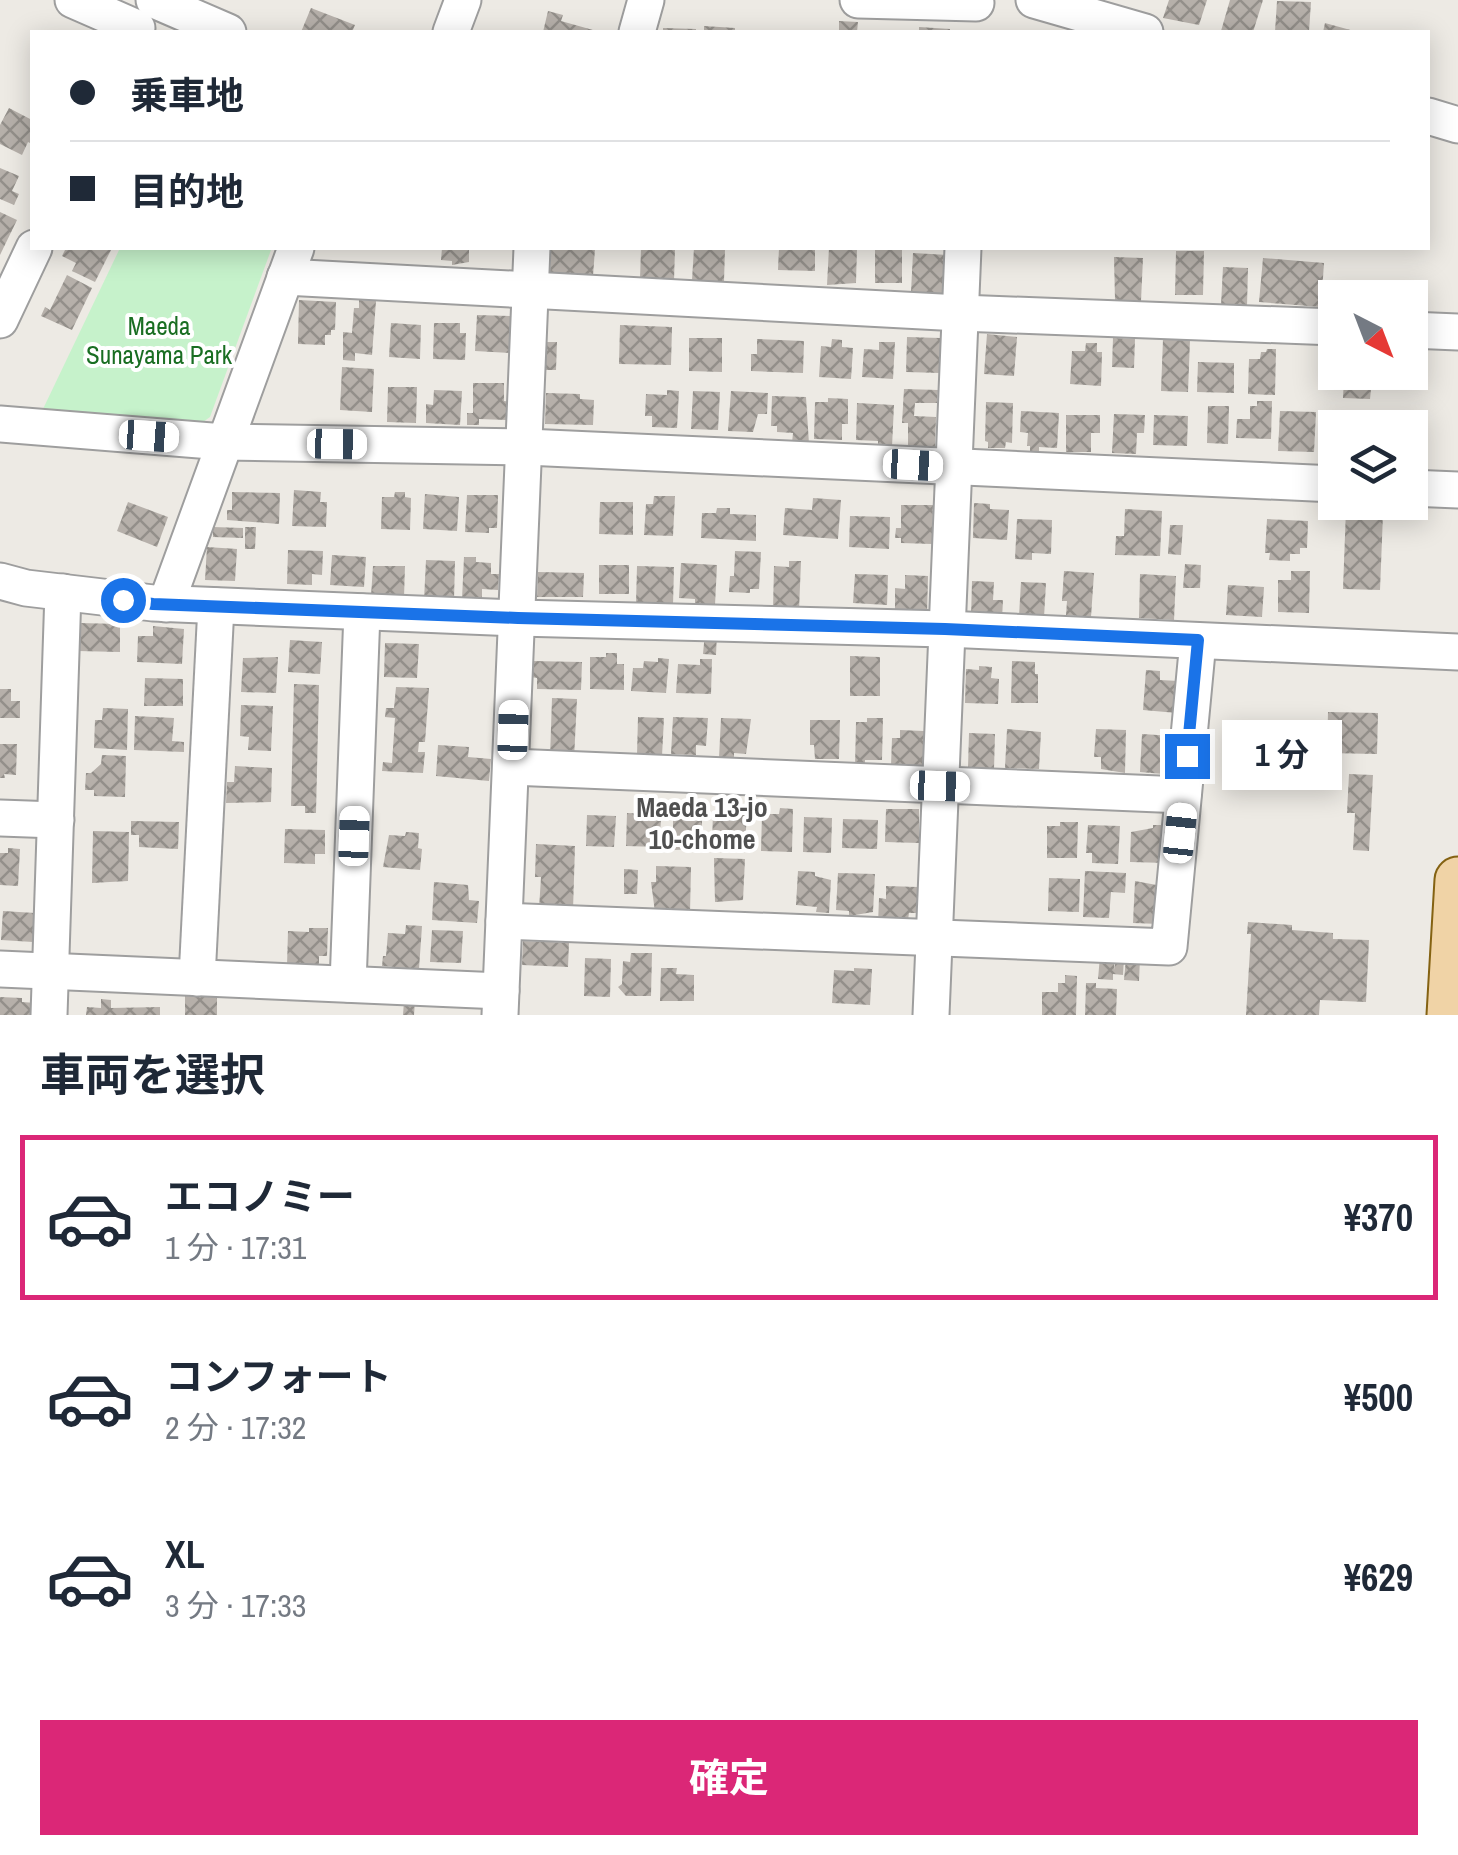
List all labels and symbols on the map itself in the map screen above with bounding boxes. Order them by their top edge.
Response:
north arrow [1318,280,1428,390]
park label: Maeda Sunayama Park [86,309,233,372]
car [118,419,180,453]
car [307,428,367,460]
car [882,448,944,482]
route start [101,578,146,623]
car [497,699,529,761]
callout: 1 分 [1222,721,1342,791]
route end [1165,734,1210,779]
car [909,770,971,802]
district label: Maeda 13-jo 10-chome [636,788,768,858]
car [1162,802,1198,864]
car [338,805,370,867]

